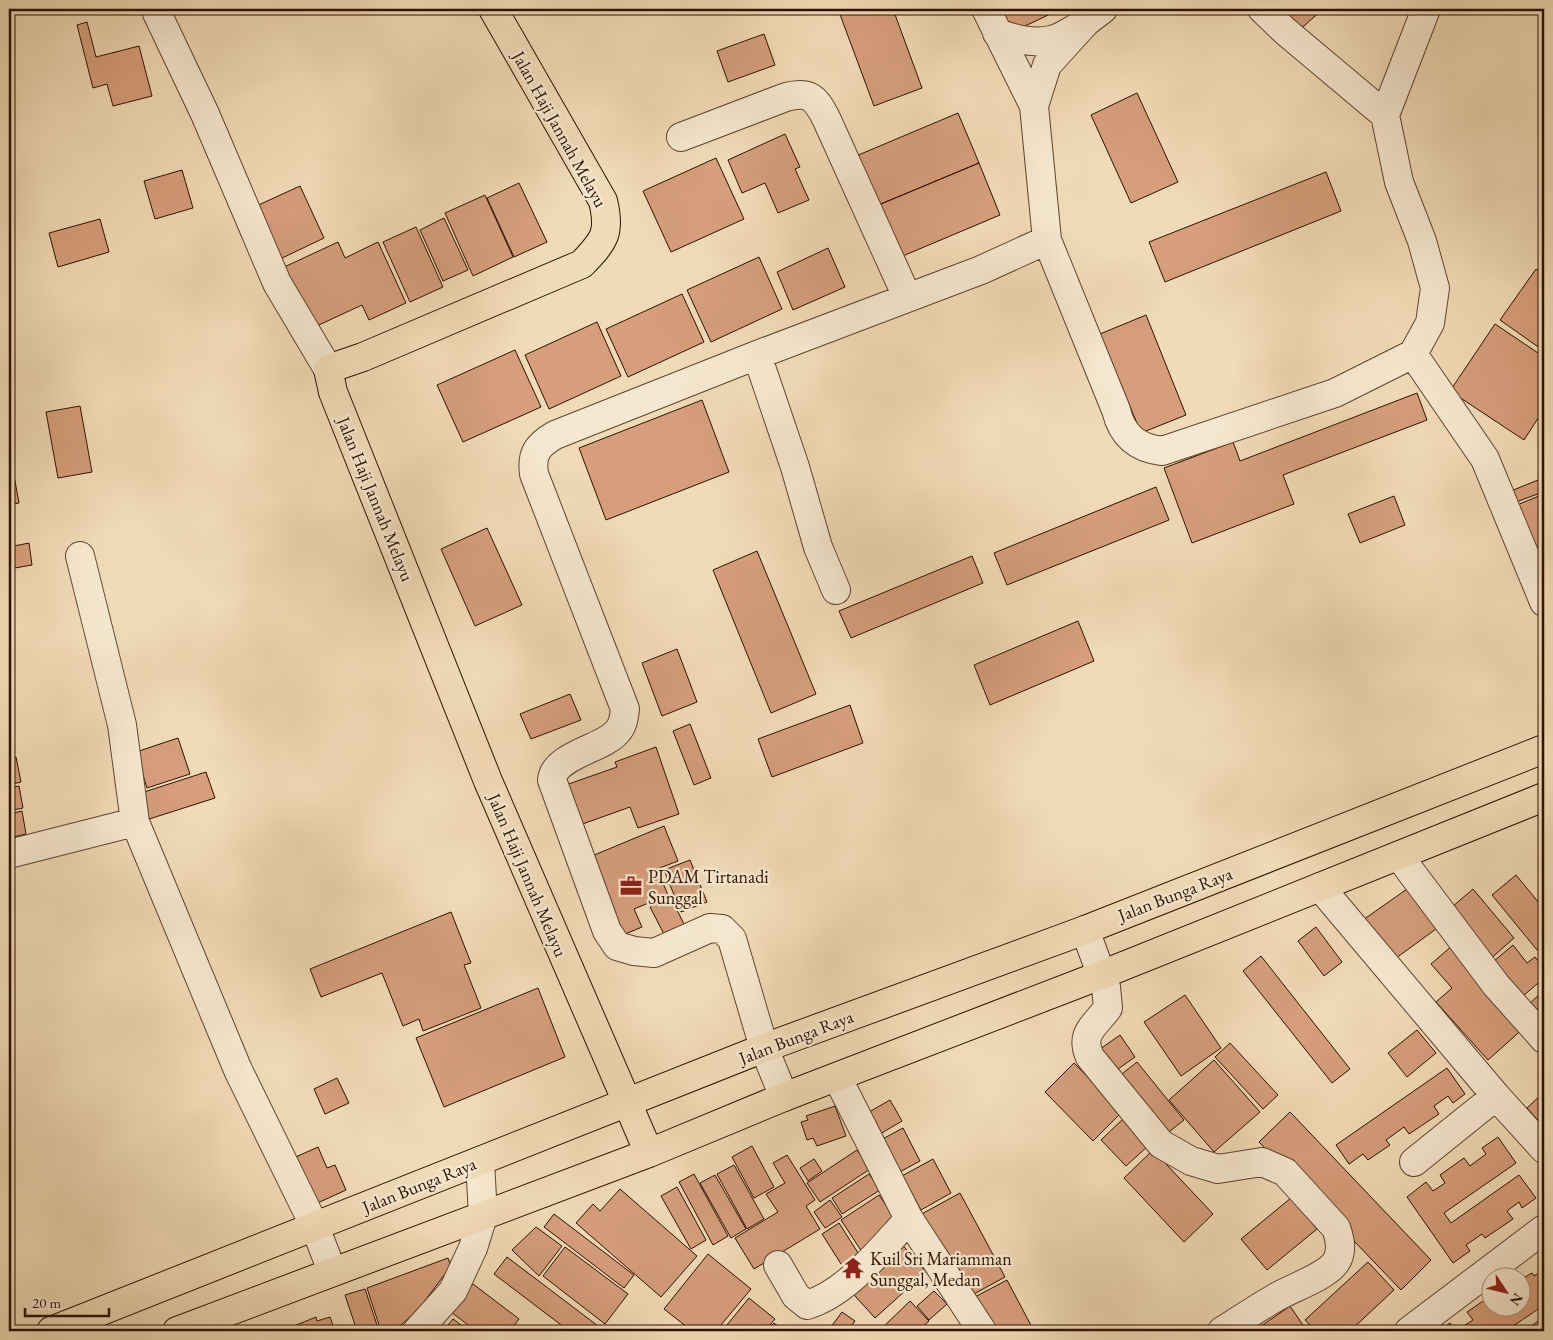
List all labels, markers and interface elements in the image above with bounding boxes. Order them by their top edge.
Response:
street label: Jalan Haji Jannah Melayu [506,45,613,212]
street label: Jalan Haji Jannah Melayu [332,411,420,585]
street label: Jalan Haji Jannah Melayu [482,788,573,961]
street label: Jalan Bunga Raya [1113,861,1236,927]
place label: PDAM Tirtanadi Sunggal [648,865,769,909]
office icon: PDAM Tirtanadi Sunggal [618,873,644,899]
street label: Jalan Bunga Raya [734,1004,857,1070]
street label: Jalan Bunga Raya [357,1151,480,1219]
place label: Kuil Sri Mariamman Sunggal, Medan [870,1247,1012,1291]
temple icon: Kuil Sri Mariamman Sunggal, Medan [840,1255,866,1281]
north arrow [1480,1268,1530,1318]
scale bar [25,1285,109,1317]
text: N [1506,1290,1527,1310]
text: 20 m [32,1293,61,1312]

